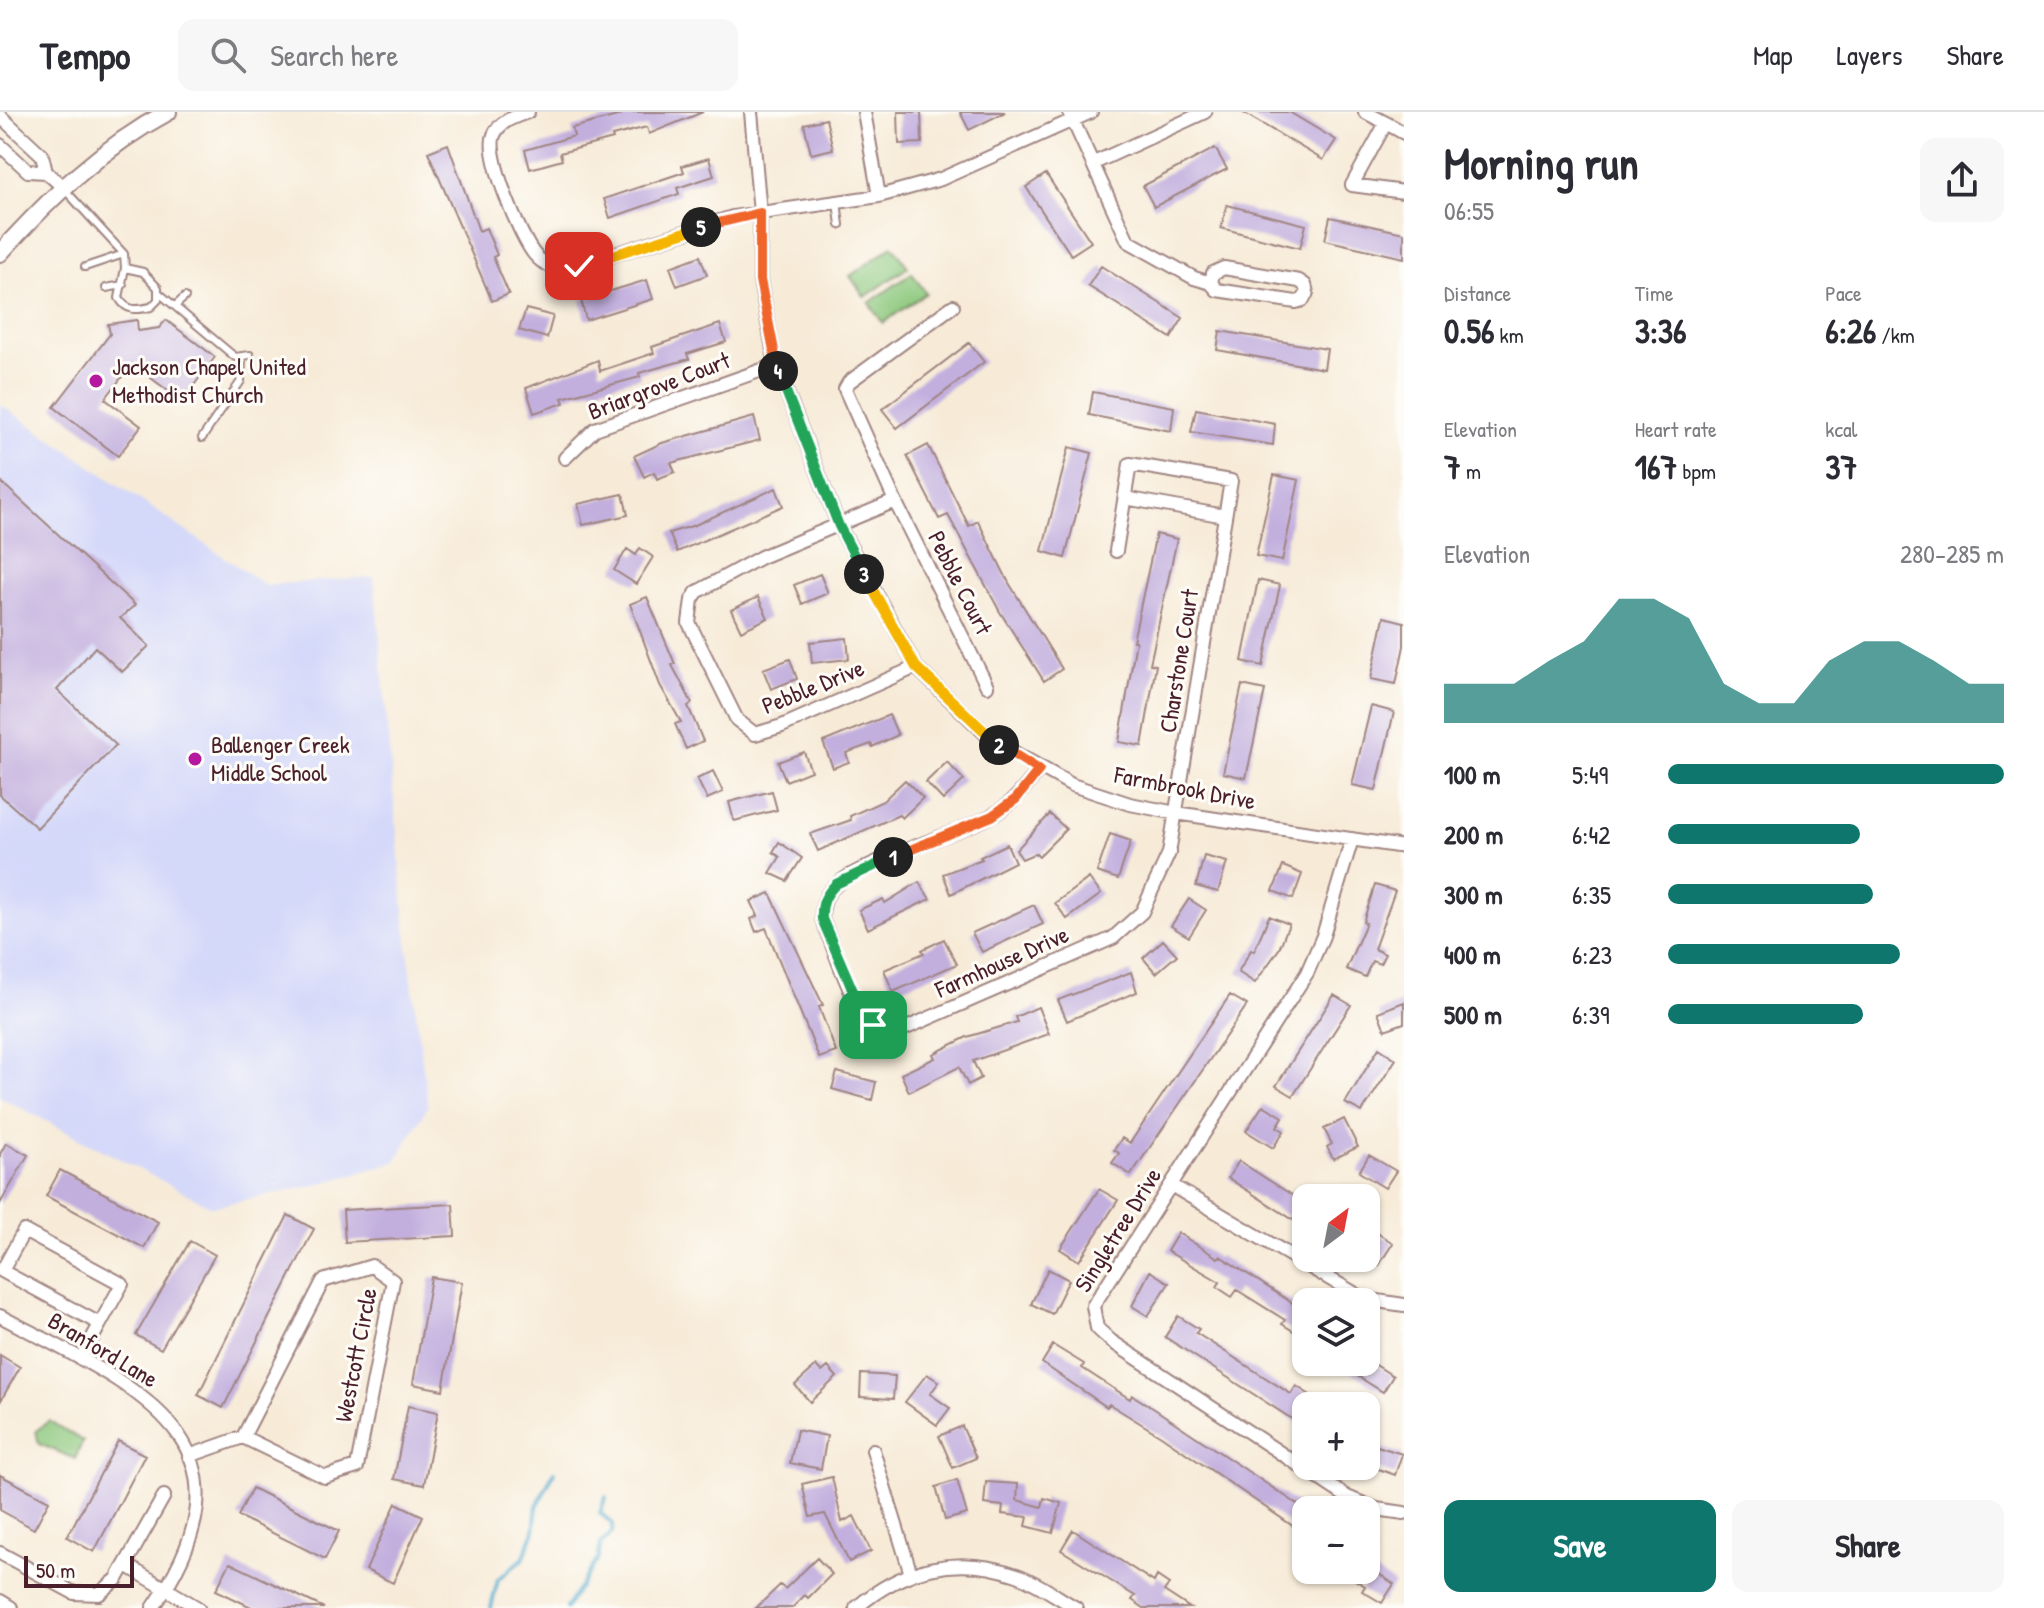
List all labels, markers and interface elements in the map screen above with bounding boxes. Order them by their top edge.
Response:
search box [178,19,738,91]
text: Tempo [40,29,130,81]
icon: search [206,33,250,77]
text: Search here [270,35,399,75]
text: Map [1753,36,1793,74]
text: Layers [1837,36,1902,74]
text: Share [1946,36,2004,74]
text: Morning run [1444,133,1639,193]
button: share [1920,138,2004,222]
text: 06:55 [1444,193,1494,228]
pin: 5 [681,207,721,247]
text: 5 [696,212,706,242]
pin [545,232,613,300]
icon: check [557,244,601,288]
text: Distance [1444,278,1511,308]
text: Time [1635,278,1674,308]
text: Pace [1825,278,1862,308]
text: 0.56 [1444,308,1494,354]
text: 3:36 [1635,308,1687,354]
text: 6:26 [1825,308,1876,354]
text: km [1494,320,1524,350]
text: /km [1876,320,1915,350]
street label: Briargrove Court [583,343,735,427]
place label: Jackson Chapel United Methodist Church [112,350,306,410]
pin: 4 [758,351,798,391]
text: 4 [774,356,782,386]
marker: Jackson Chapel United Methodist Church [87,372,105,390]
text: Elevation [1444,414,1517,444]
text: Heart rate [1635,414,1717,444]
text: kcal [1825,414,1857,444]
text: 7 [1444,444,1461,490]
text: 167 [1635,444,1677,490]
text: 37 [1825,444,1857,490]
text: m [1461,456,1481,486]
text: bpm [1677,456,1716,486]
street label: Pebble Court [921,525,1001,640]
text: Elevation [1444,536,1530,571]
text: 280–285 m [1900,536,2004,571]
pin: 3 [844,554,884,594]
text: 3 [859,559,869,589]
street label: Charstone Court [1151,586,1205,735]
street label: Pebble Drive [757,651,869,721]
pin: 2 [979,725,1019,765]
place label: Ballenger Creek Middle School [211,728,350,788]
text: 2 [994,730,1004,760]
marker: Ballenger Creek Middle School [186,750,204,768]
street label: Farmbrook Drive [1111,757,1259,816]
text: 100 m [1444,757,1500,792]
text: 5:49 [1572,757,1608,792]
text: 200 m [1444,817,1503,852]
text: 6:42 [1572,817,1610,852]
pin: 1 [873,837,913,877]
text: 1 [889,842,897,872]
text: 300 m [1444,877,1503,912]
text: 6:35 [1572,877,1611,912]
street label: Farmhouse Drive [929,917,1074,1005]
text: 400 m [1444,937,1501,972]
text: 6:23 [1572,937,1612,972]
pin [839,991,907,1059]
text: 500 m [1444,997,1502,1032]
text: 6:39 [1572,997,1610,1032]
icon: arrive [851,1003,895,1047]
street label: Singletree Drive [1066,1161,1168,1298]
north arrow [1292,1184,1380,1272]
map controls [1292,1184,1380,1584]
street label: Westcott Circle [326,1285,384,1425]
button: layers [1292,1288,1380,1376]
street label: Branford Lane [43,1304,165,1395]
button: + [1292,1392,1380,1480]
button: − [1292,1496,1380,1584]
button: Save [1444,1500,1716,1592]
button: Share [1732,1500,2004,1592]
scale bar [24,1552,134,1588]
text: 50 m [36,1555,75,1585]

